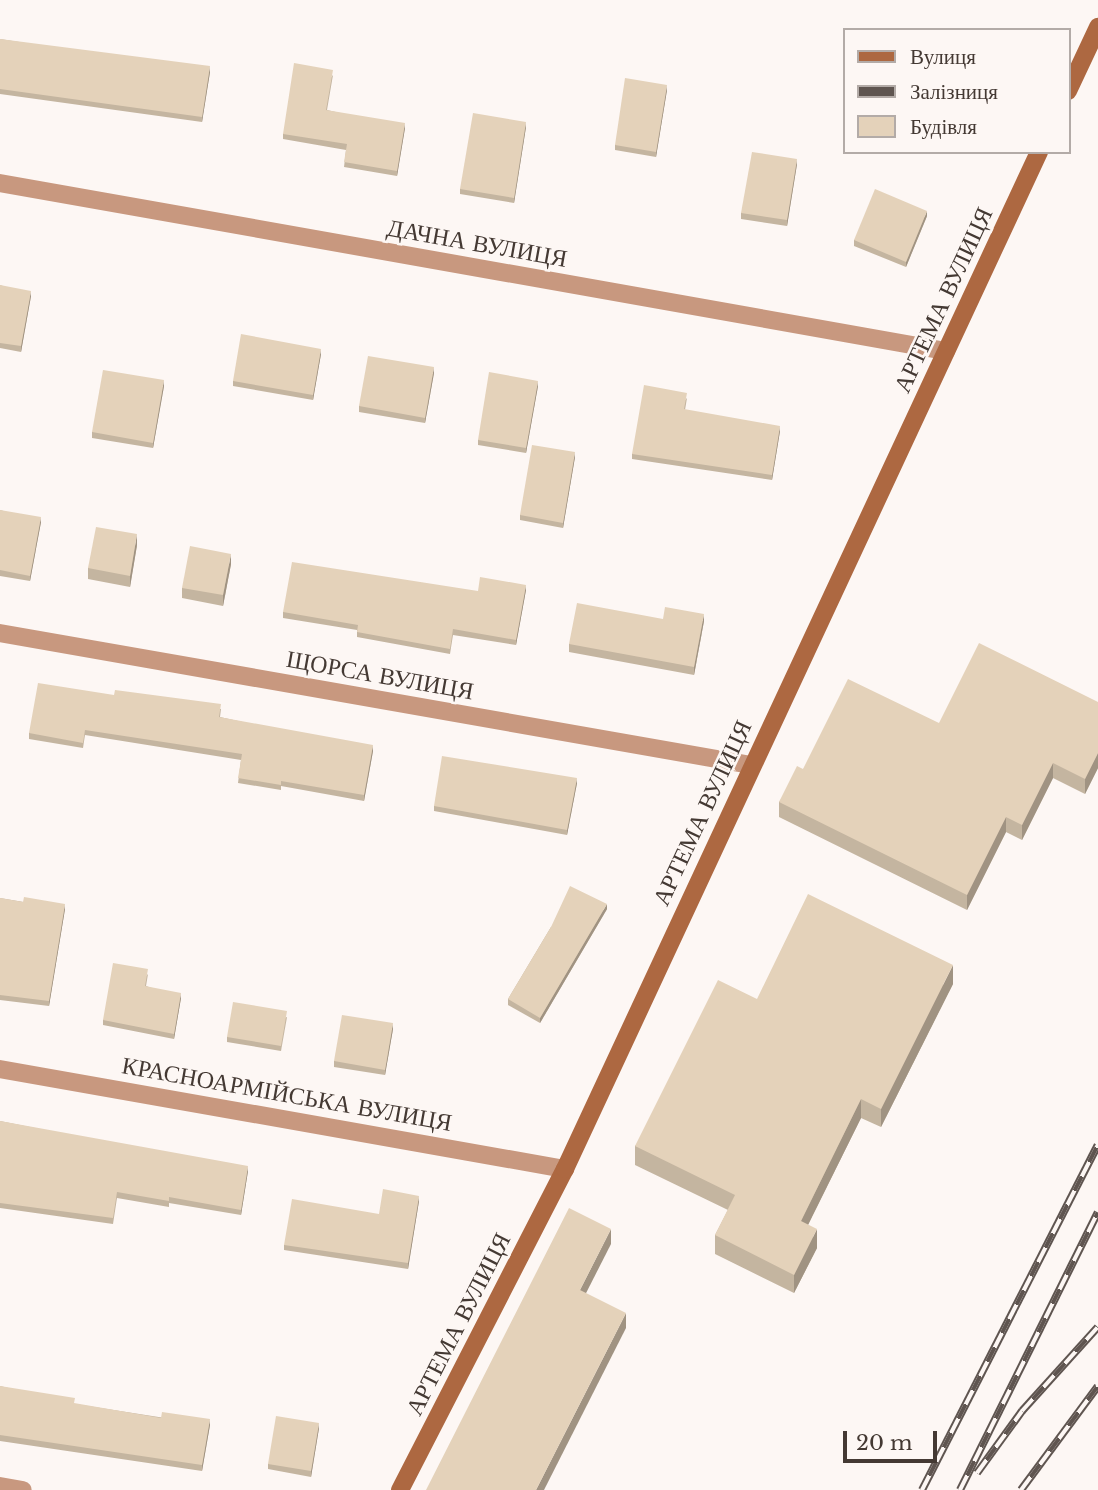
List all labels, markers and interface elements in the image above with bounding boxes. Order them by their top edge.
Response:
legend [842,28,1070,154]
text: Вулиця [910,44,976,70]
text: Залізниця [910,79,998,105]
text: Будівля [910,114,977,140]
street label: АРТЕМА ВУЛИЦЯ [887,203,999,397]
street label: ДАЧНА ВУЛИЦЯ [385,213,569,273]
street label: ЩОРСА ВУЛИЦЯ [284,644,476,706]
street label: АРТЕМА ВУЛИЦЯ [646,716,758,910]
street label: КРАСНОАРМІЙСЬКА ВУЛИЦЯ [120,1051,454,1137]
street label: АРТЕМА ВУЛИЦЯ [400,1228,516,1420]
scale bar [846,1416,940,1460]
text: 20 m [856,1430,913,1456]

